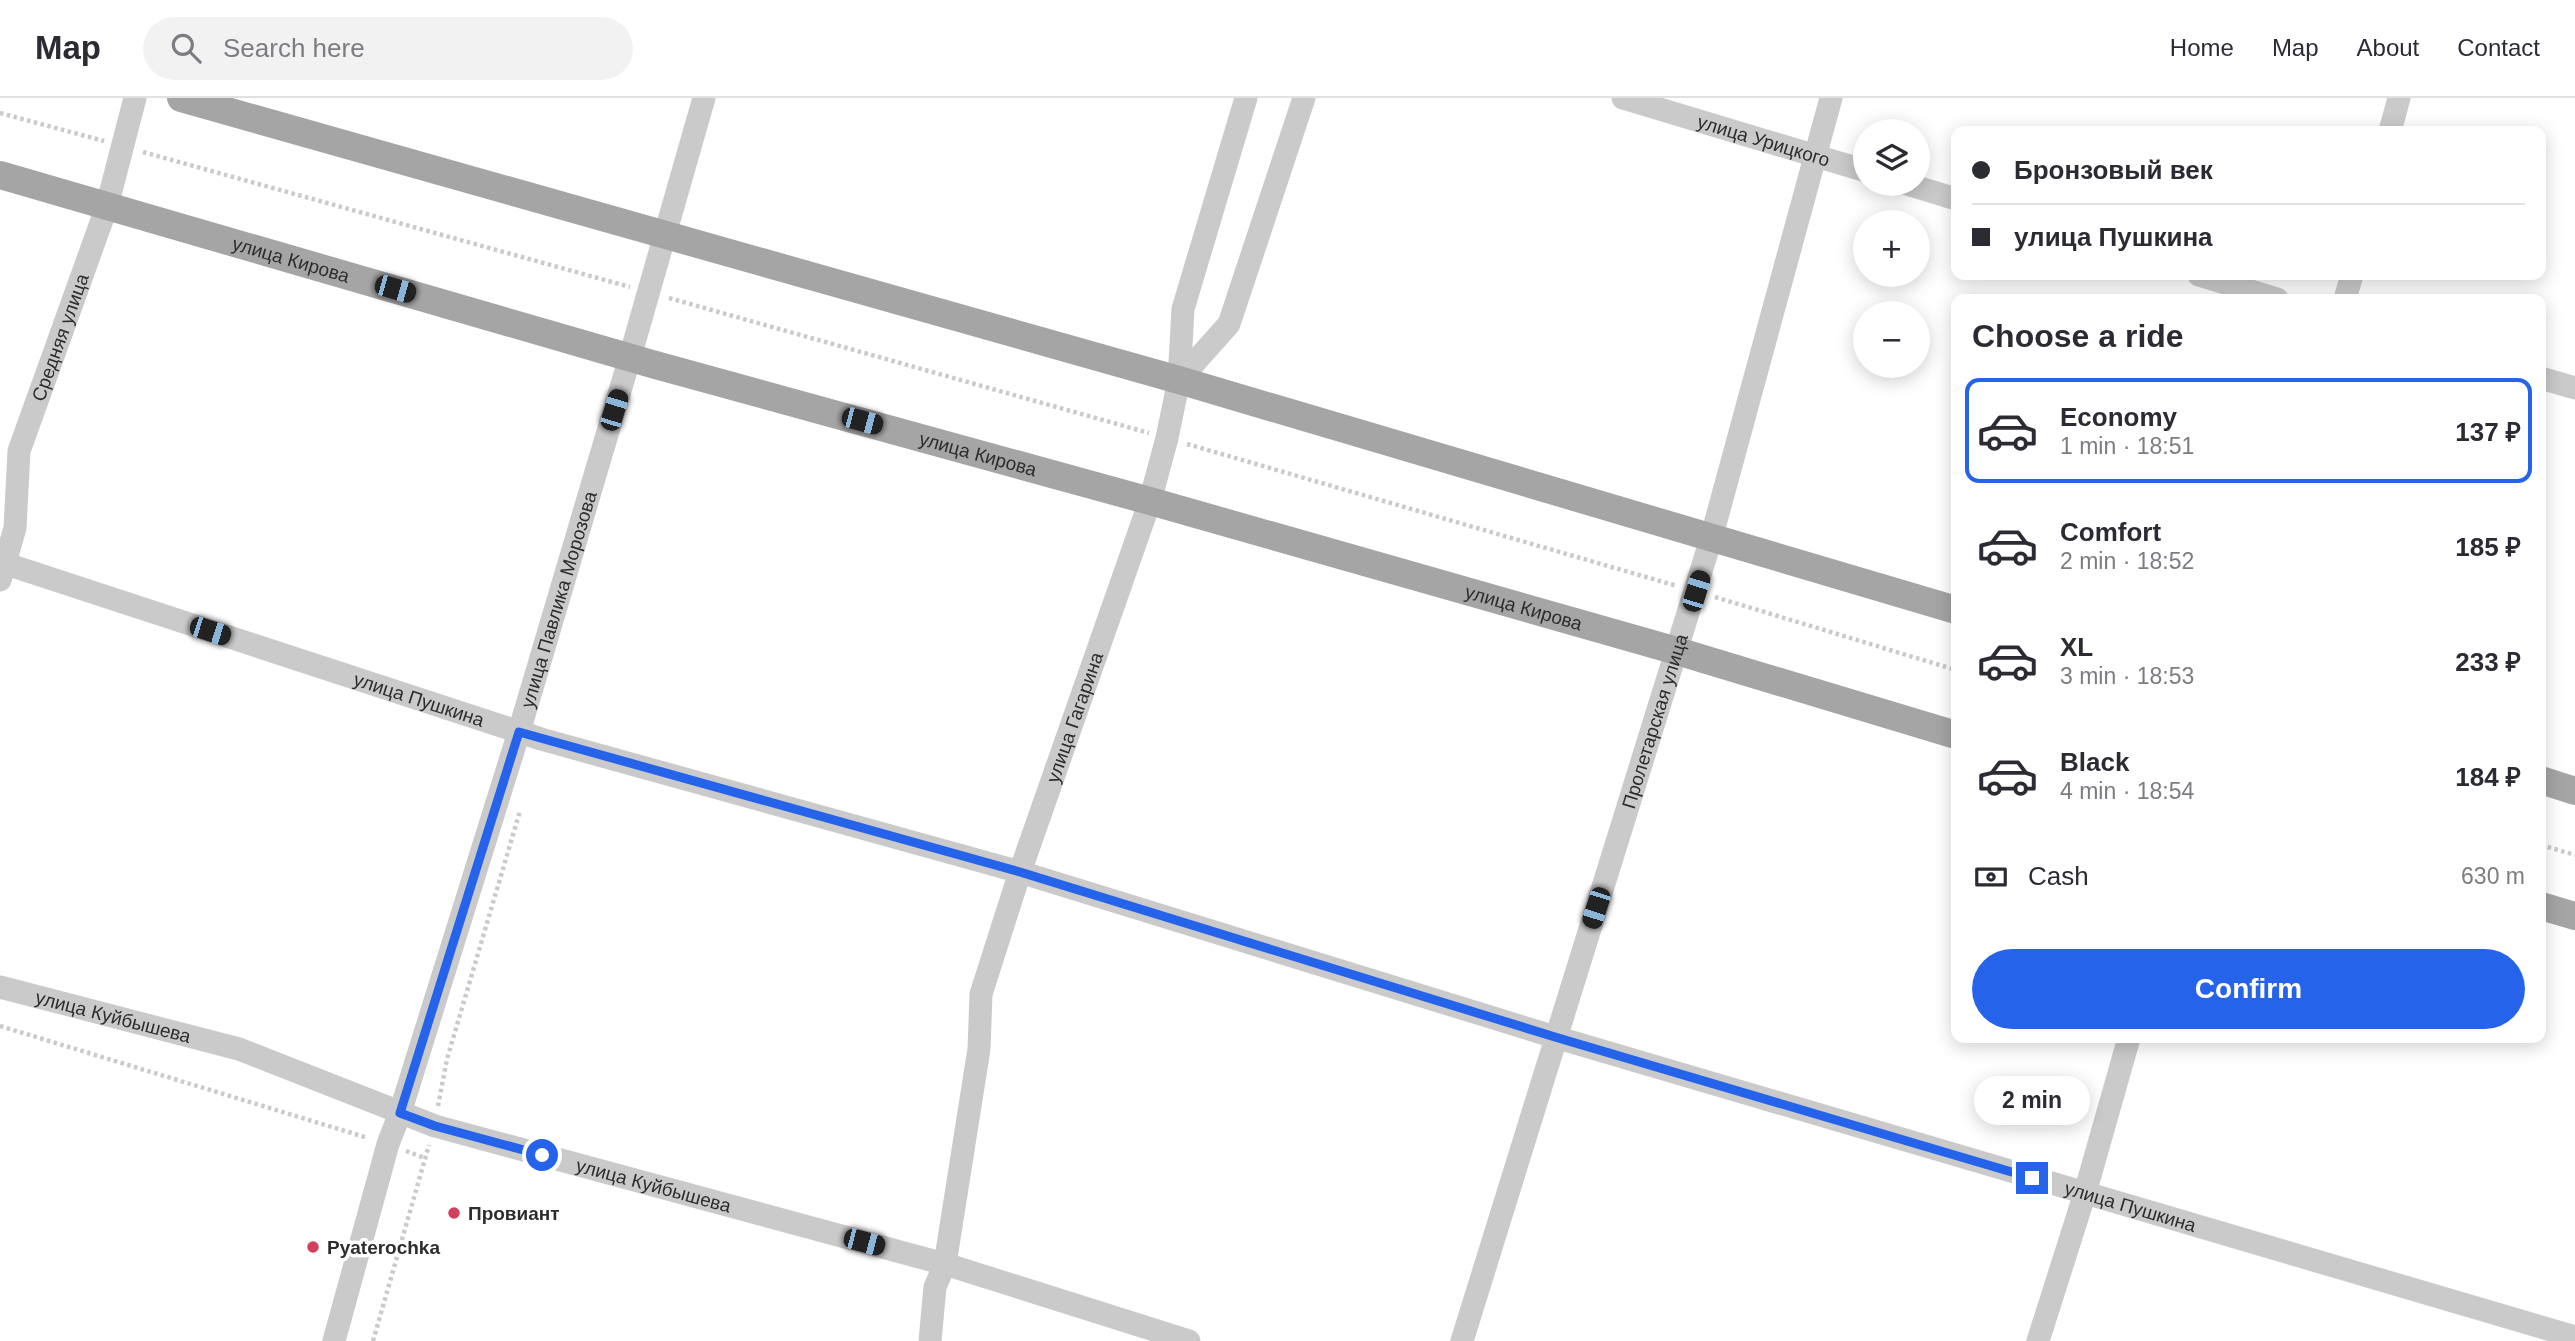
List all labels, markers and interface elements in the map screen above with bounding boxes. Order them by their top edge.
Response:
search box [143,17,633,80]
text: Map [35,29,101,66]
icon: search [167,29,205,67]
text: Search here [223,33,365,63]
text: Home [2170,34,2234,61]
text: Map [2272,34,2319,61]
text: About [2357,34,2419,61]
text: Contact [2457,34,2540,61]
street label: улица Урицкого [1695,111,1832,171]
map controls [1853,119,1930,378]
button: layers [1853,119,1930,196]
text: Бронзовый век [2014,155,2213,185]
button: + [1853,210,1930,287]
text: улица Пушкина [2014,222,2213,252]
street label: улица Кирова [230,233,352,287]
street label: Средняя улица [28,270,93,404]
car [372,273,419,305]
button: − [1853,301,1930,378]
text: Choose a ride [1972,318,2184,354]
car [598,387,631,433]
icon: car [1976,399,2039,462]
text: Economy [2060,402,2177,432]
car [839,405,886,437]
text: 137 ₽ [2455,417,2521,447]
street label: улица Кирова [917,428,1039,480]
text: 1 min · 18:51 [2060,433,2194,459]
street label: улица Павлика Морозова [517,488,601,710]
icon: car [1976,514,2039,577]
text: Comfort [2060,517,2161,547]
text: 185 ₽ [2455,532,2521,562]
text: 2 min · 18:52 [2060,548,2194,574]
car [1680,568,1713,614]
street label: улица Кирова [1463,581,1585,635]
car [187,615,234,647]
icon: car [1976,629,2039,692]
street label: Пролетарская улица [1618,631,1692,811]
text: XL [2060,632,2093,662]
text: 233 ₽ [2455,647,2521,677]
street label: улица Гагарина [1042,649,1107,785]
text: 3 min · 18:53 [2060,663,2194,689]
street label: улица Пушкина [351,668,487,731]
icon: car [1976,744,2039,807]
text: Black [2060,747,2129,777]
text: 184 ₽ [2455,762,2521,792]
text: 4 min · 18:54 [2060,778,2194,804]
icon: cash [1972,858,2010,896]
text: Cash [2028,861,2089,891]
text: 630 m [2461,863,2525,889]
car [1580,885,1613,931]
button: Confirm [1972,949,2525,1029]
street label: улица Куйбышева [33,987,193,1047]
callout: 2 min [1974,1076,2090,1126]
text: 2 min [2002,1087,2062,1113]
route start [526,1139,558,1171]
street label: улица Куйбышева [574,1155,734,1217]
route end [2016,1162,2048,1194]
street label: улица Пушкина [2062,1177,2199,1236]
place label: Провиант [468,1203,560,1224]
marker: Провиант [446,1205,462,1221]
car [841,1226,888,1258]
place label: Pyaterochka [327,1237,440,1258]
marker: Pyaterochka [305,1239,321,1255]

